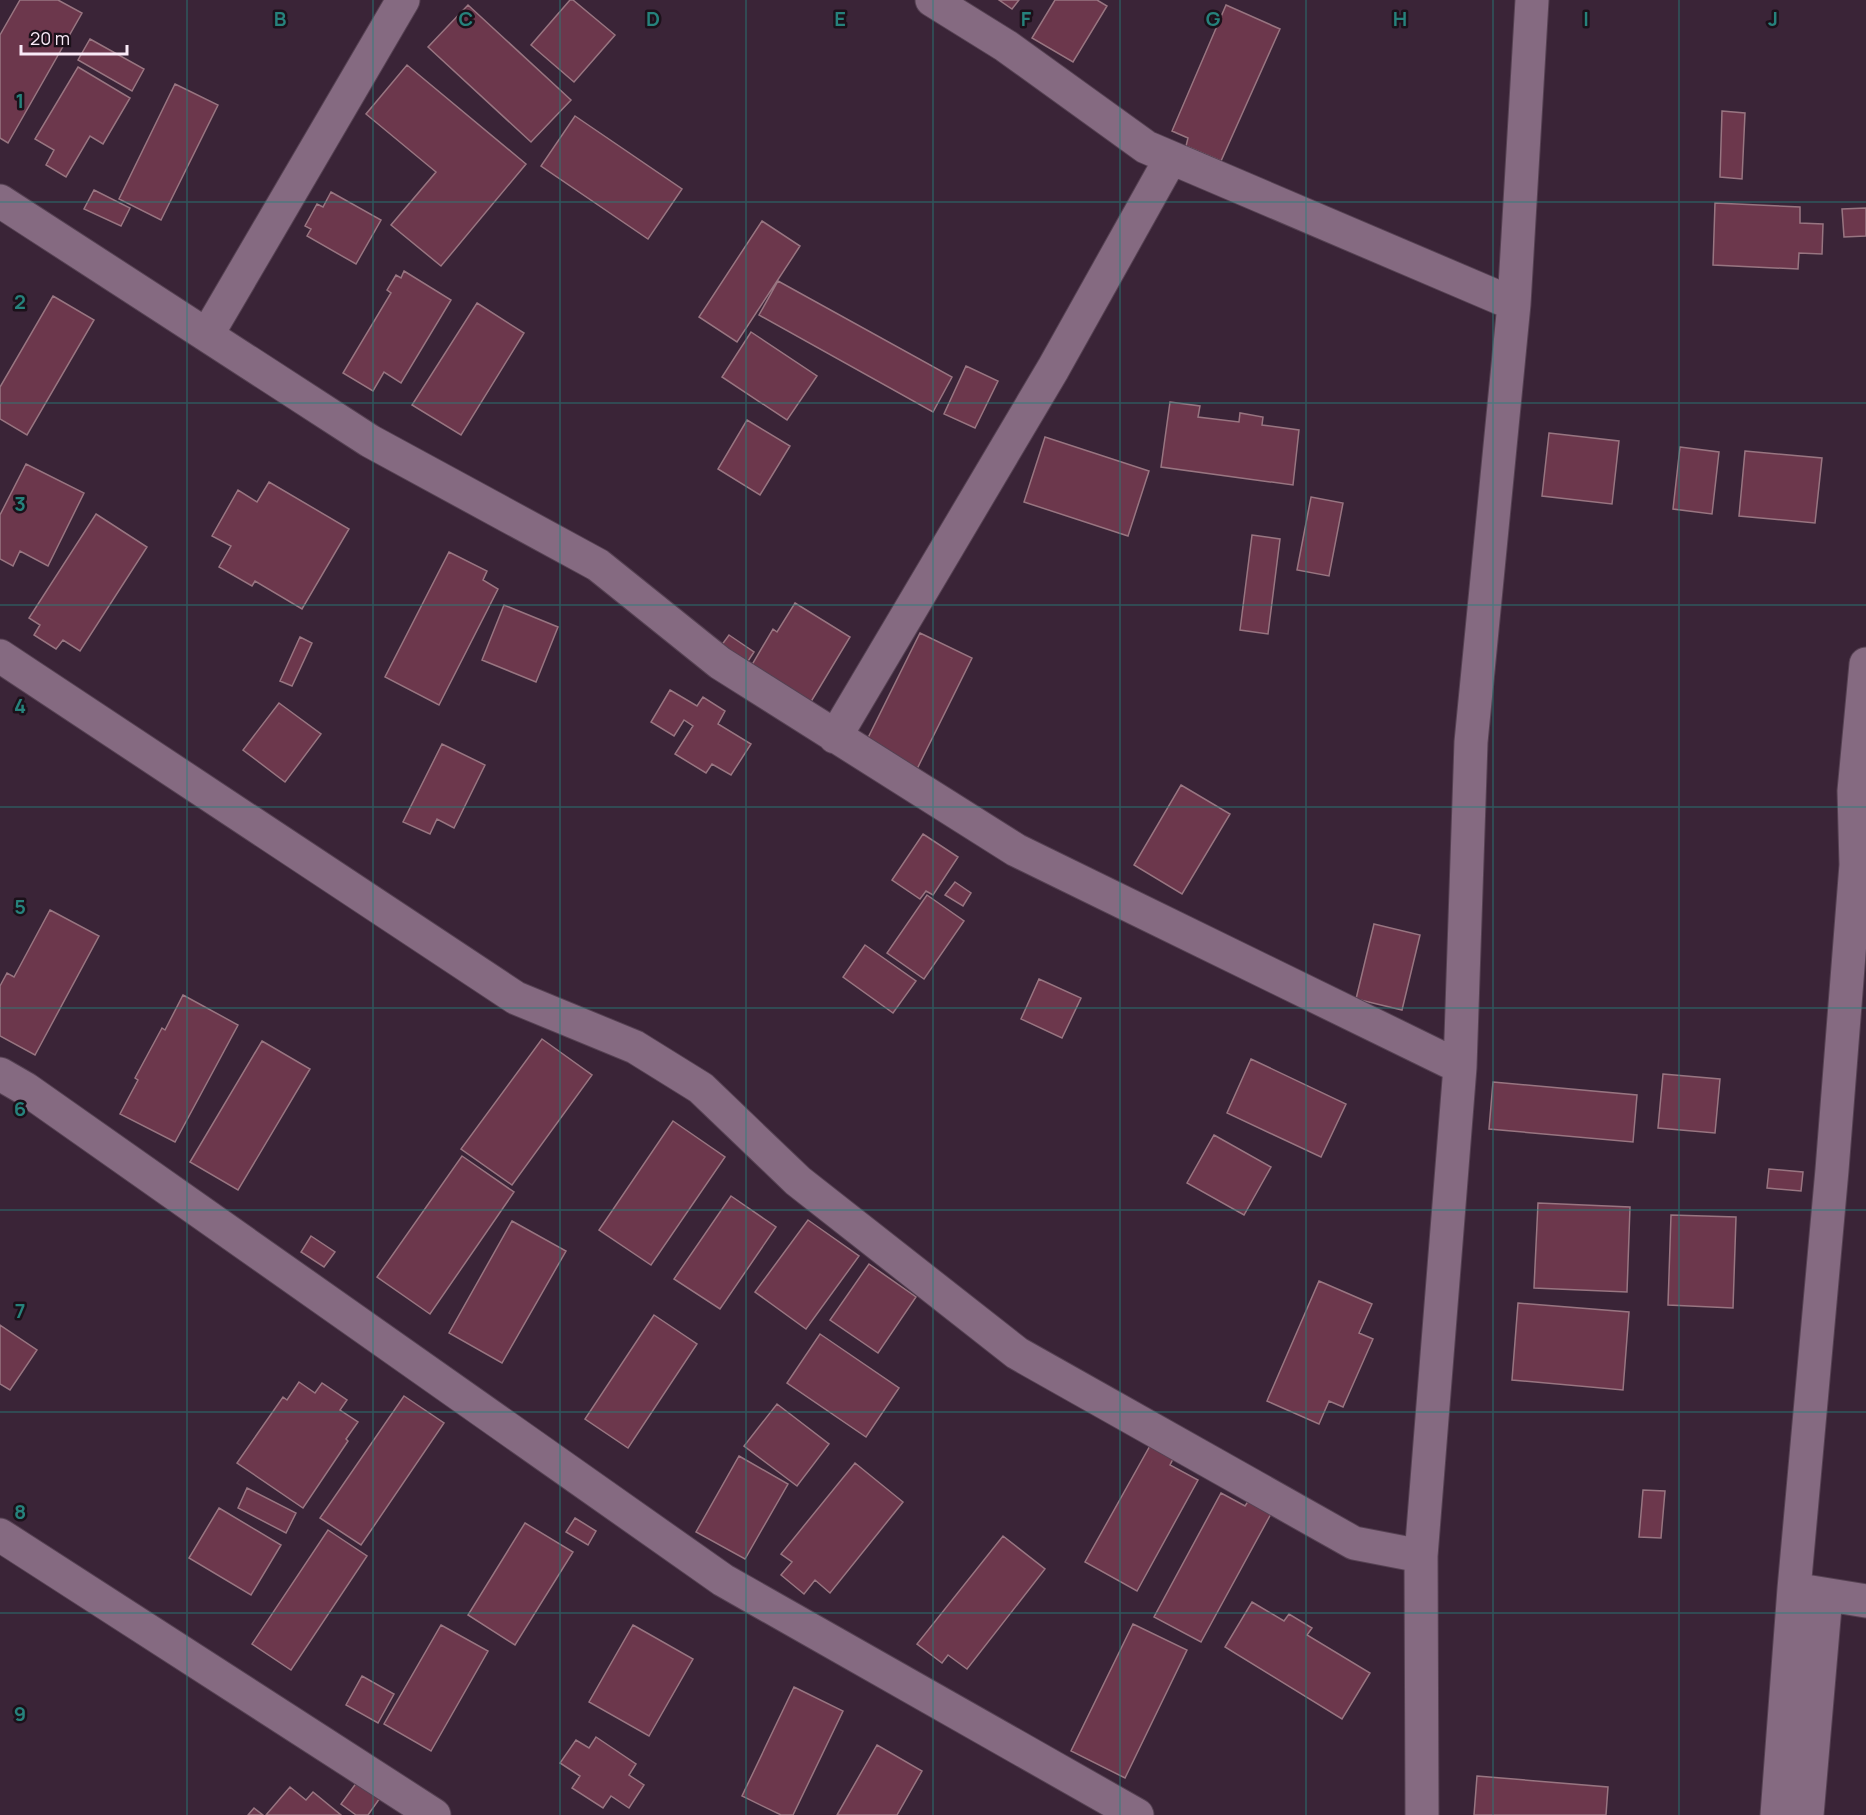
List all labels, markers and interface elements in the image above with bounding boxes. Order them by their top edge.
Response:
text: B [274,5,287,32]
text: C [459,5,473,32]
text: D [646,5,660,32]
text: E [834,5,846,32]
text: F [1021,5,1032,32]
text: G [1206,5,1221,32]
text: H [1393,5,1407,32]
text: I [1583,5,1589,32]
text: J [1768,5,1778,32]
scale bar [21,18,128,56]
text: 20 m [30,26,70,50]
text: 1 [16,87,24,114]
text: 2 [14,288,26,315]
text: 3 [14,490,26,517]
text: 4 [14,692,26,719]
text: 5 [14,893,26,920]
text: 6 [14,1095,26,1122]
text: 7 [15,1297,25,1324]
text: 8 [14,1498,26,1525]
text: 9 [14,1700,26,1727]

